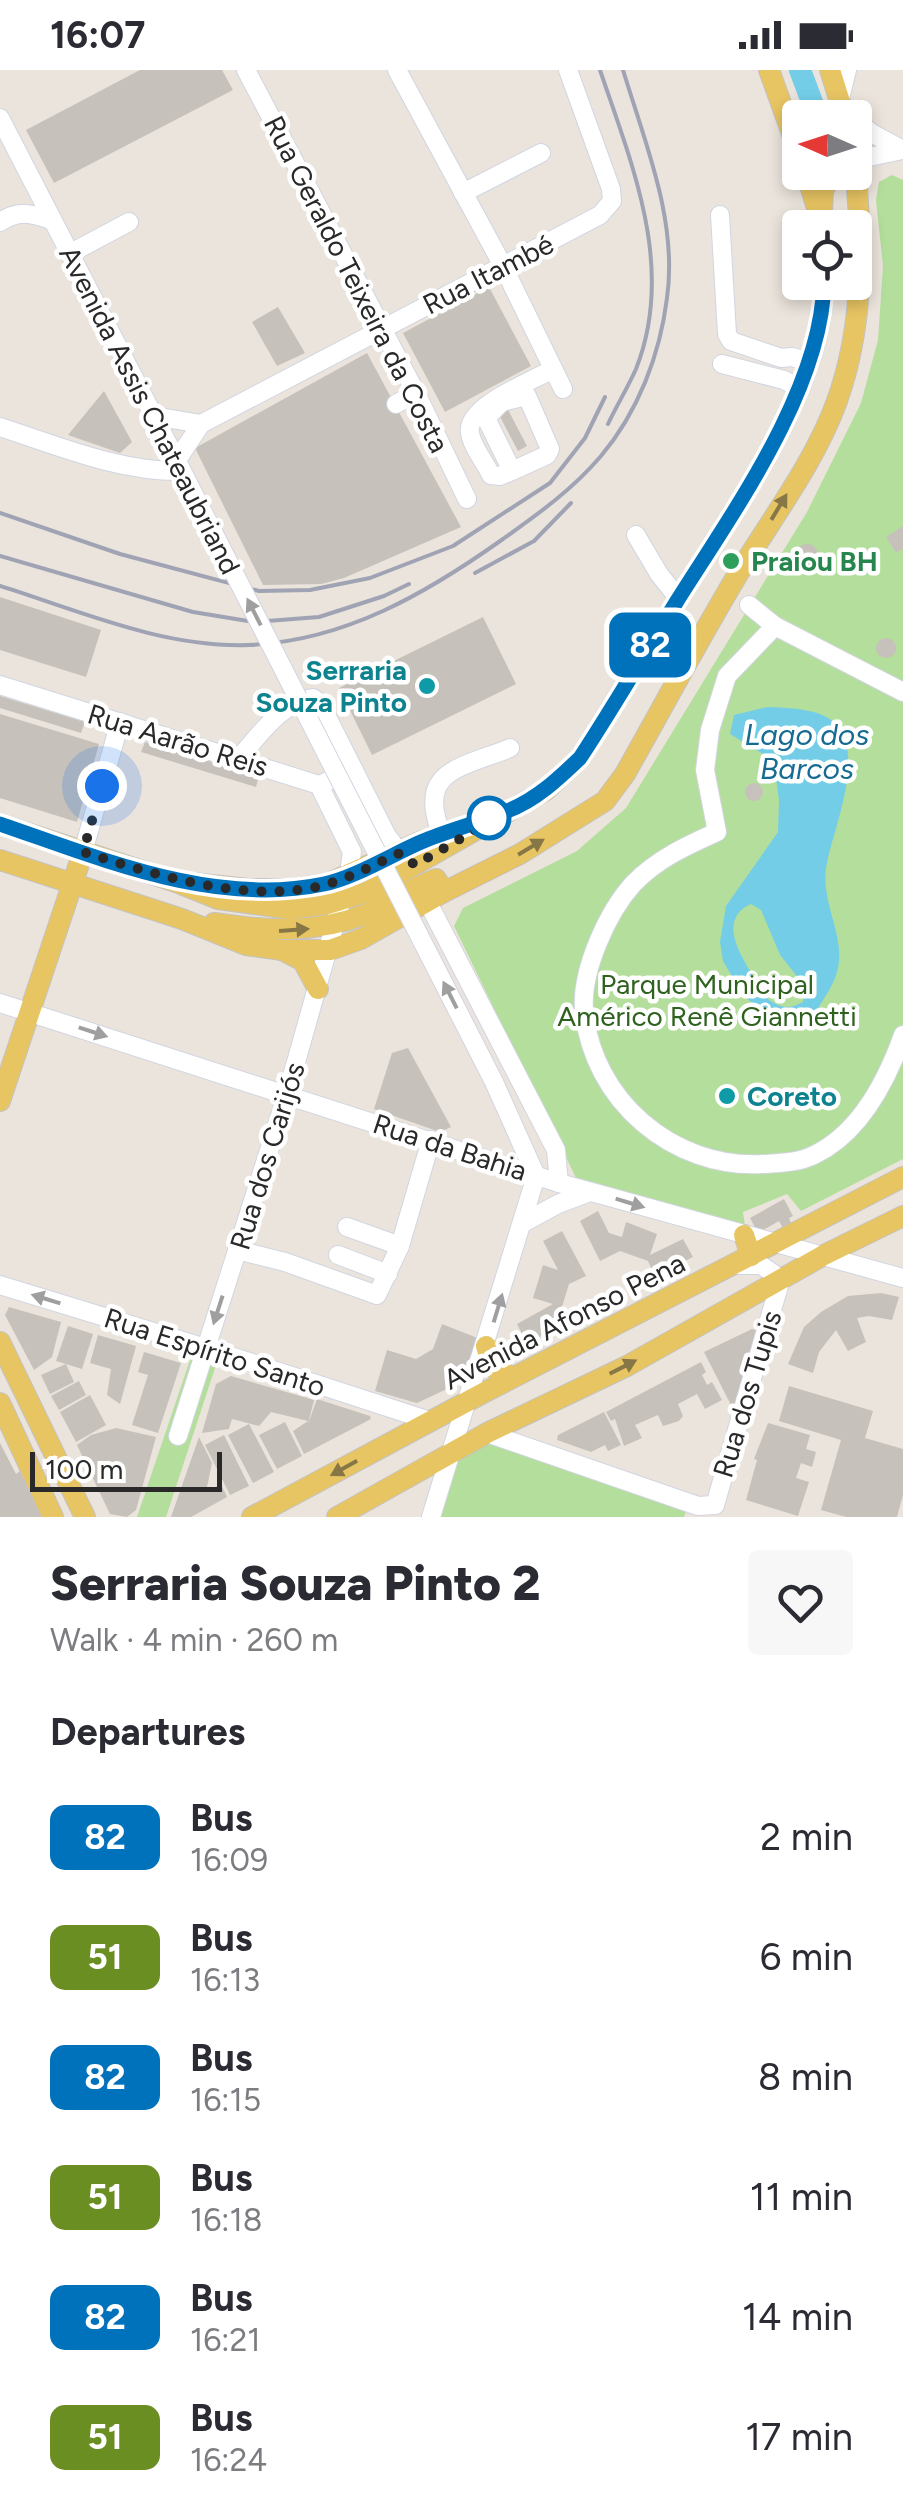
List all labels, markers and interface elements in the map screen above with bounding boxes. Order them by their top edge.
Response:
text: 16:07 [50,12,145,58]
north arrow [782,100,872,190]
map controls [782,100,872,300]
street label: Rua Geraldo Teixeira da Costa [257,110,457,458]
button: locate [782,210,872,300]
street label: Rua Itambé [417,227,559,321]
street label: Avenida Assis Chateaubriand [52,240,248,580]
one-way arrow [769,494,788,521]
place label: Praiou BH [751,544,878,578]
marker: Praiou BH [720,550,742,572]
one-way arrow [246,598,263,627]
line badge: 82 [605,612,695,678]
text: 82 [629,624,671,666]
place label: Serraria Souza Pinto [255,653,407,719]
marker: Serraria Souza Pinto [416,675,438,697]
street label: Rua Aarão Reis [84,696,272,784]
water label: Lago dos Barcos [745,716,869,787]
your location [77,761,127,811]
unlabelled marker [468,797,510,839]
one-way arrow [517,839,545,856]
one-way arrow [279,922,311,938]
park label: Parque Municipal Américo Renê Giannetti [557,967,857,1033]
one-way arrow [442,981,459,1010]
one-way arrow [78,1026,108,1041]
street label: Rua dos Carijós [222,1058,312,1254]
place label: Coreto [747,1079,837,1113]
marker: Coreto [716,1085,738,1107]
street label: Rua da Bahia [369,1106,531,1188]
one-way arrow [615,1196,646,1211]
street label: Avenida Afonso Pena [438,1245,690,1397]
one-way arrow [30,1291,60,1306]
one-way arrow [491,1293,506,1323]
one-way arrow [210,1295,225,1326]
street label: Rua Espírito Santo [100,1300,330,1404]
street label: Rua dos Tupis [705,1306,789,1482]
one-way arrow [609,1359,638,1376]
scale bar [30,1447,222,1492]
text: 100 m [45,1452,123,1486]
one-way arrow [330,1459,358,1477]
button: heart [748,1550,853,1655]
text: Serraria Souza Pinto 2 [50,1554,541,1612]
text: Walk · 4 min · 260 m [50,1621,338,1659]
text: Departures [50,1709,245,1755]
text: Bus [190,1795,253,1841]
text: 2 min [760,1814,853,1860]
text: 82 [84,1816,126,1858]
text: 16:09 [190,1841,268,1879]
text: Bus [190,1915,253,1961]
text: 6 min [760,1934,853,1980]
text: 51 [87,1936,123,1978]
text: 16:13 [190,1961,260,1999]
text: Bus [190,2035,253,2081]
text: 8 min [758,2054,853,2100]
text: 82 [84,2056,126,2098]
text: 16:15 [190,2081,261,2119]
text: Bus [190,2155,253,2201]
text: 11 min [750,2174,853,2220]
text: 51 [87,2176,123,2218]
text: 16:18 [190,2201,262,2239]
text: Bus [190,2275,253,2321]
text: 14 min [742,2294,853,2340]
text: 82 [84,2296,126,2338]
text: 16:21 [190,2321,261,2359]
text: Bus [190,2395,253,2441]
text: 17 min [745,2414,853,2460]
text: 51 [87,2416,123,2458]
text: 16:24 [190,2441,267,2479]

